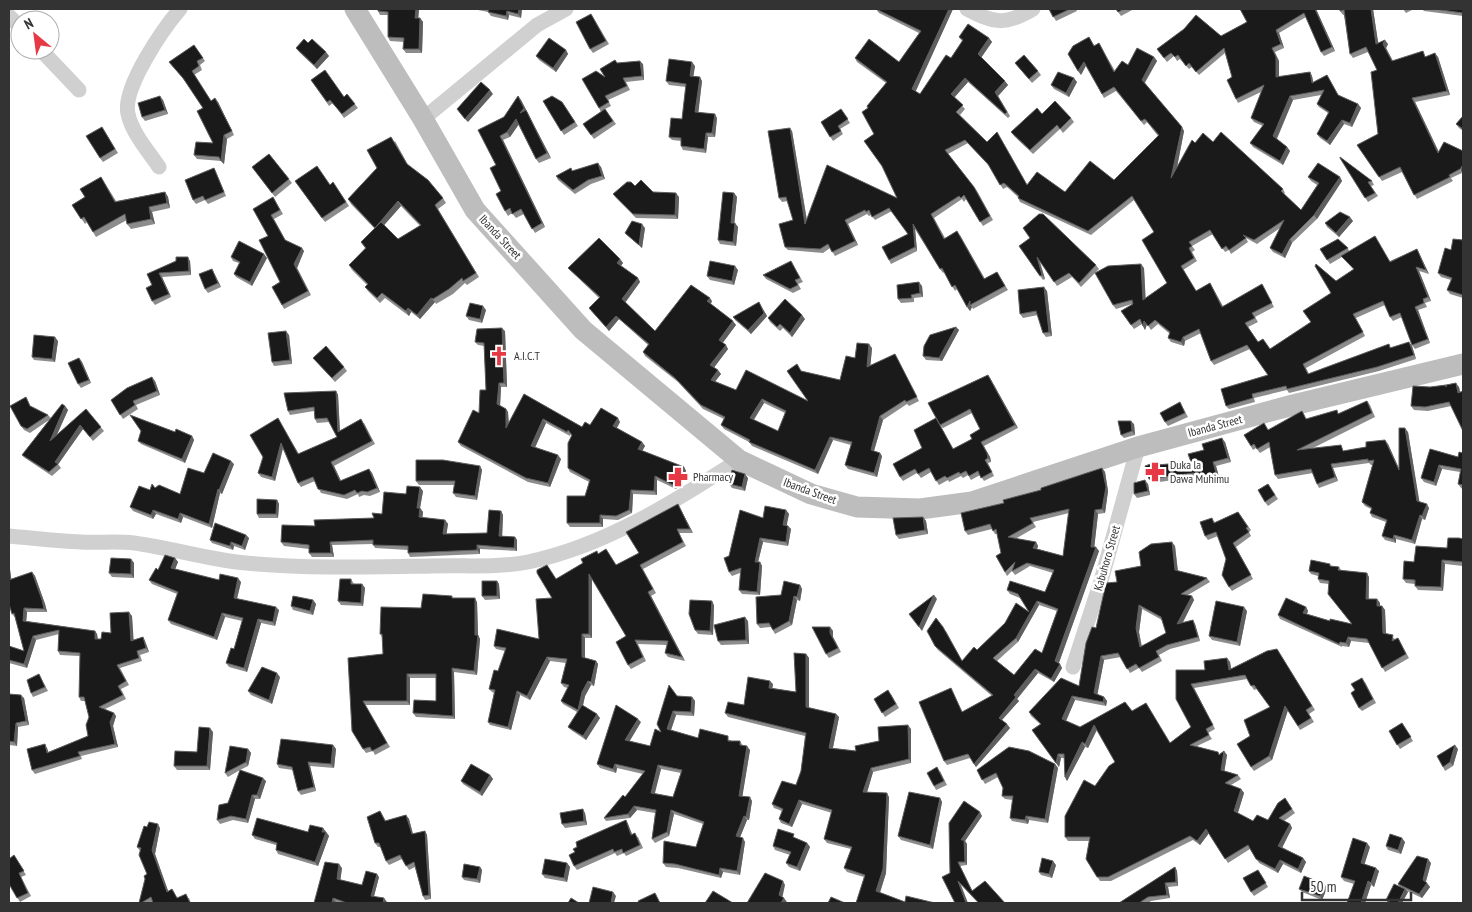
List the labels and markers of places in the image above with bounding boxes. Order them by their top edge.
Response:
church icon: A.I.C.T [488,345,510,367]
place label: A.I.C.T [514,348,540,363]
place label: Duka la Dawa Muhimu [1170,457,1229,486]
pharmacy icon: Duka la Dawa Muhimu [1144,461,1166,483]
pharmacy icon: Pharmacy [667,466,689,488]
place label: Pharmacy [693,469,734,484]

